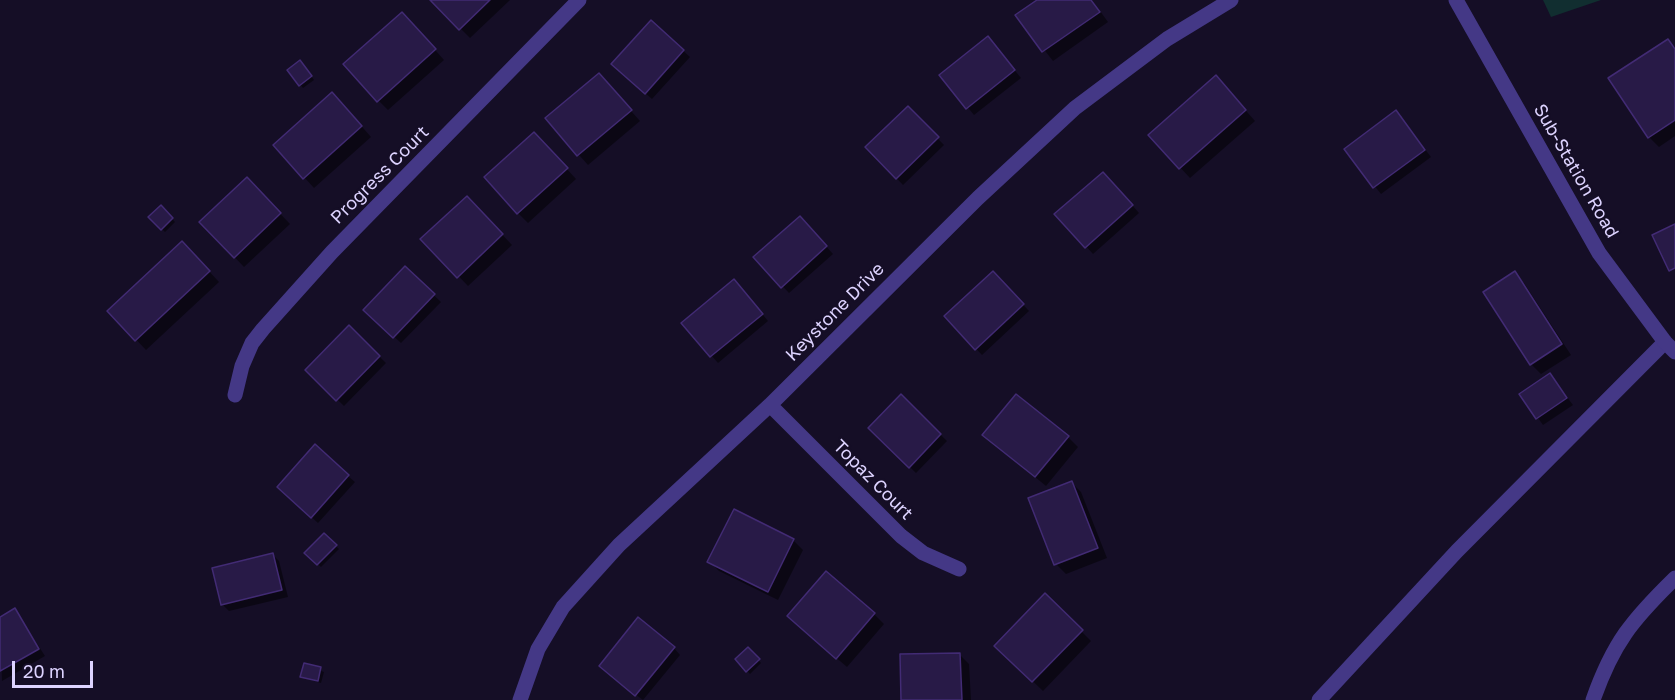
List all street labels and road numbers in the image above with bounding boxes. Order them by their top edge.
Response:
street label: Sub-Station Road [1529,100,1623,242]
street label: Progress Court [326,121,434,229]
street label: Keystone Drive [781,258,889,366]
street label: Topaz Court [829,436,917,524]

